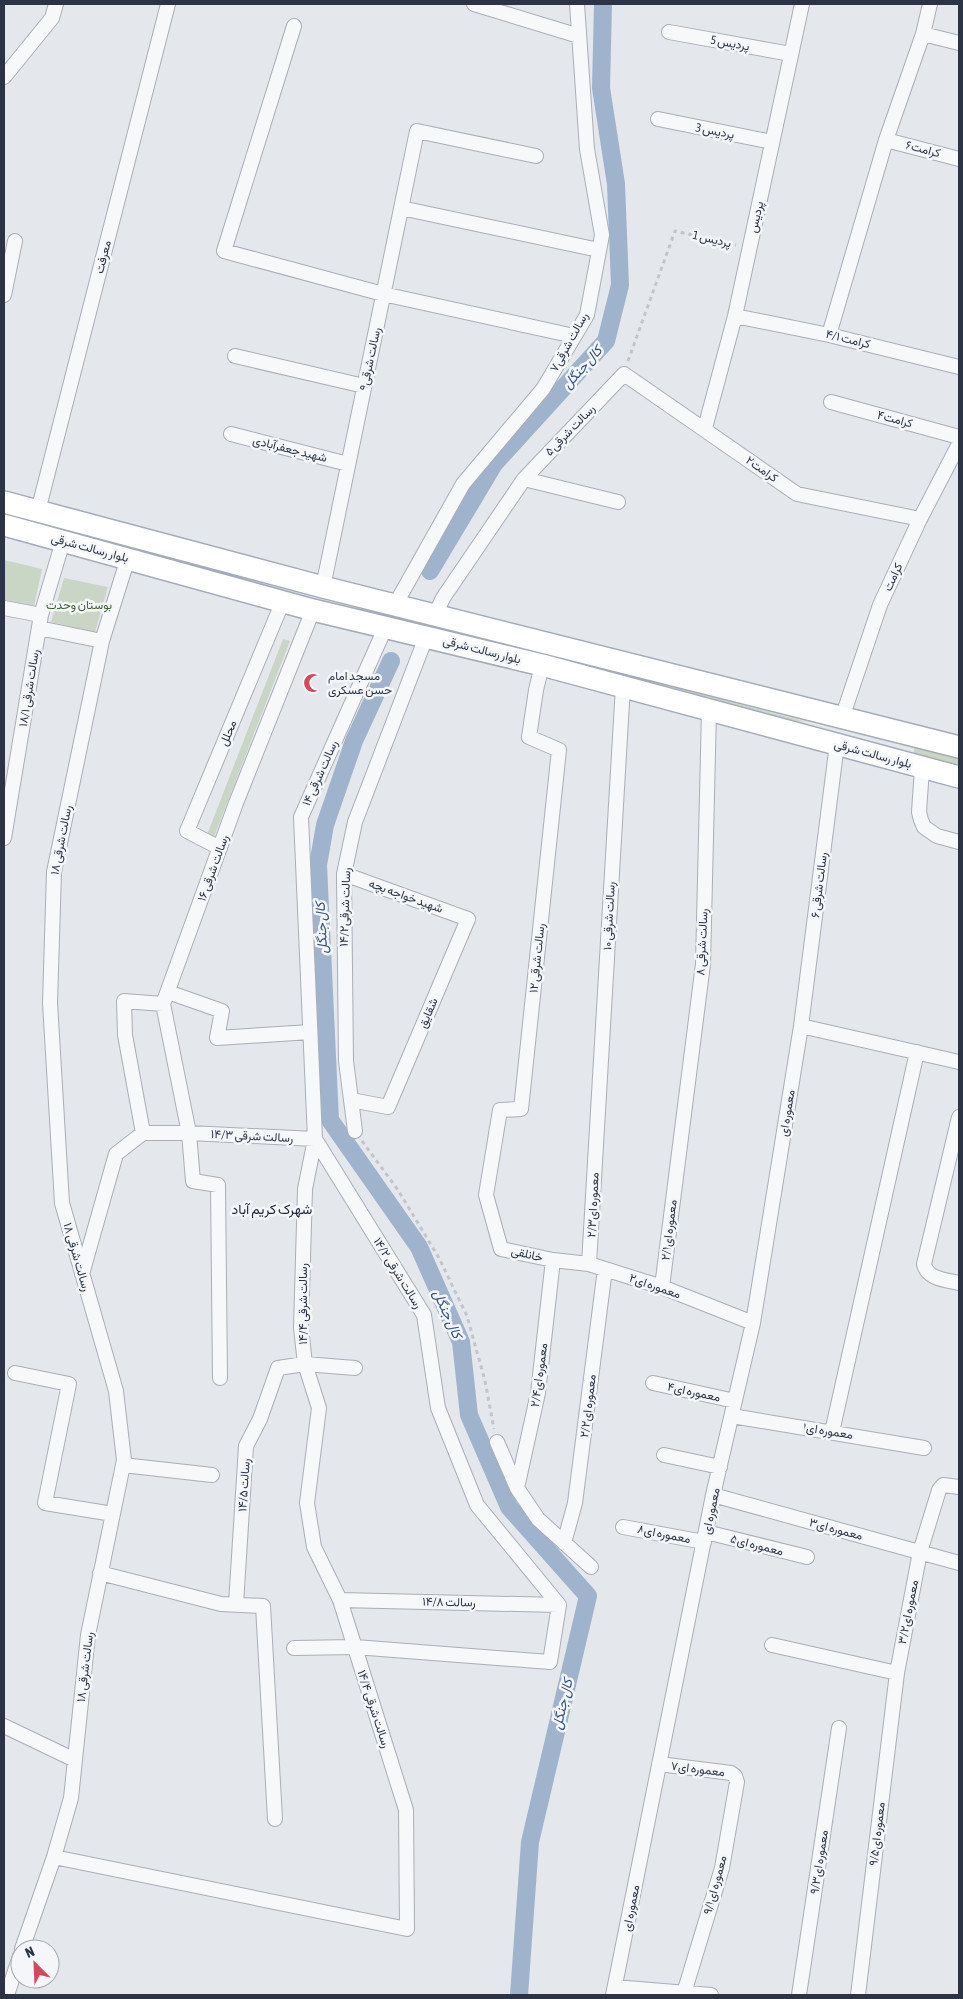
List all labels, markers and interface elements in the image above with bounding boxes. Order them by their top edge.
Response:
street label: پردیس 5 [709,33,751,54]
street label: پردیس 3 [694,120,736,143]
street label: کرامت۶ [904,138,942,161]
street label: پردیس [746,200,767,234]
street label: پردیس 1 [691,228,733,251]
street label: معرفت [92,239,115,275]
street label: رسالت شرقی۷ [547,310,592,375]
street label: رسالت شرقی۹ [356,326,385,392]
street label: کرامت ۴/۱ [824,327,872,352]
water label: کال جنگل [559,340,608,392]
street label: رسالت شرقی۵ [542,402,599,459]
street label: کرامت۴ [875,408,914,431]
street label: شهید جعفرآبادی [251,433,329,466]
street label: کرامت۲ [743,453,781,486]
street label: بلوار رسالت شرقی [49,531,130,566]
street label: کرامت [880,561,906,594]
park label: بوستان وحدت [46,598,112,613]
street label: بلوار رسالت شرقی [441,634,522,667]
street label: رسالت شرقی ۱۸/۱ [16,648,43,728]
place label: مسجد امام حسن عسکری [328,669,392,698]
mosque icon: مسجد امام حسن عسکری [302,672,324,694]
street label: محلل [216,718,241,748]
street label: بلوار رسالت شرقی [832,737,913,772]
street label: رسالت شرقی ۱۴ [299,738,342,808]
street label: رسالت شرقی ۱۸ [47,804,76,876]
street label: رسالت شرقی ۱۶ [195,833,232,903]
street label: رسالت شرقی ۶ [808,851,831,919]
street label: رسالت شرقی۱۴/۲ [337,867,354,947]
street label: شهید خواجه بچه [367,876,445,917]
street label: رسالت شرقی ۱۰ [600,881,619,951]
water label: کال جنگل [312,899,331,954]
street label: رسالت شرقی ۸ [693,908,712,976]
street label: رسالت شرقی ۱۲ [526,922,549,994]
street label: شقایق [415,996,442,1031]
street label: معموره ای [776,1089,799,1138]
street label: رسالت شرقی ۱۴/۳ [210,1127,294,1146]
street label: معموره ای۲/۳ [584,1172,603,1238]
street label: معموره ای۲/۱ [658,1199,681,1261]
district label: شهرک کریم آباد [232,1201,312,1218]
street label: رسالت شرقی ۱۸ [60,1221,93,1293]
street label: رسالت شرقی ۱۴/۲ [370,1235,425,1312]
street label: خانلقی [510,1244,544,1265]
street label: رسالت شرقی ۱۴/۴ [296,1263,311,1345]
street label: معموره ای۲ [627,1271,683,1302]
water label: کال جنگل [429,1287,467,1344]
street label: معموره ای۲/۴ [528,1342,551,1408]
street label: معموره ای۲/۲ [577,1374,600,1439]
street label: معموره ای۴ [666,1380,722,1405]
street label: معموره ای۱ [802,1420,854,1443]
street label: رسالت ۱۴/۵ [235,1458,254,1512]
street label: معموره ای [699,1486,724,1536]
street label: معموره ای۳ [807,1515,864,1544]
street label: معموره ای۸ [636,1522,692,1547]
street label: معموره ای۵ [729,1532,785,1559]
street label: معموره ای۳/۲ [895,1579,922,1646]
street label: رسالت ۱۴/۸ [422,1595,476,1610]
street label: رسالت شرقی ۱۸ [74,1631,97,1703]
street label: رسالت شرقی ۱۴/۴ [354,1668,393,1750]
water label: کال جنگل [548,1674,577,1731]
street label: معموره ای۷ [670,1759,726,1780]
street label: معموره ای۹/۵ [866,1801,889,1867]
street label: معموره ای۹/۳ [807,1829,832,1895]
street label: معموره ای۹/۱ [700,1854,731,1916]
street label: معموره ای [620,1884,643,1933]
north arrow [10,1939,60,1989]
text: N [23,1943,37,1961]

